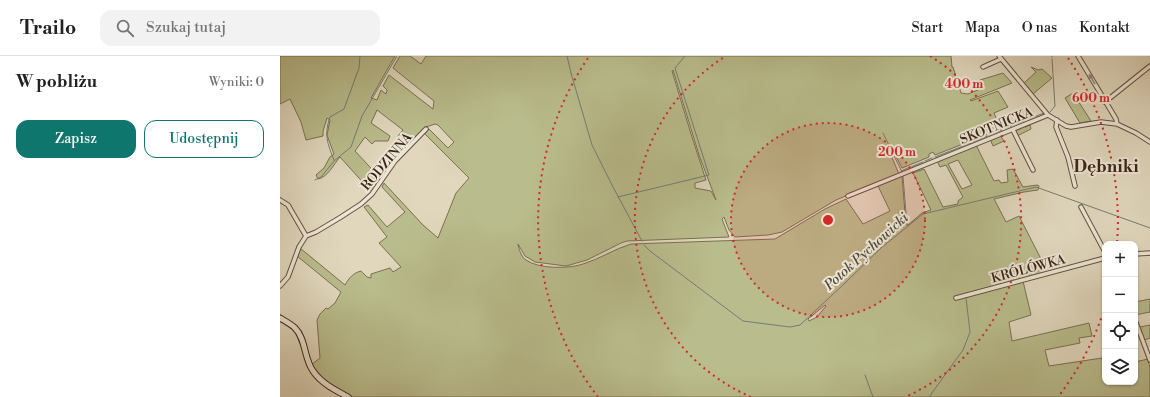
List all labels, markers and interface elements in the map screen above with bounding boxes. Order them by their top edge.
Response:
search box [100,10,380,46]
text: Trailo [20,16,76,40]
icon: search [114,17,136,39]
text: Szukaj tutaj [146,18,226,37]
text: Start [911,19,943,37]
text: Mapa [965,19,1000,37]
text: O nas [1022,19,1057,37]
text: Kontakt [1079,19,1130,37]
text: W pobliżu [16,71,97,93]
one-way arrow [1088,73,1095,85]
text: Wyniki: 0 [209,74,264,90]
text: 400 m [945,77,983,92]
text: 600 m [1072,91,1110,106]
street label: SKOTNICKA [958,104,1036,148]
button: Zapisz [16,120,136,158]
button: Udostępnij [144,120,264,158]
street label: RODZINNA [358,129,416,194]
text: 200 m [878,145,916,160]
district label: Dębniki [1073,156,1139,178]
water label: Potok Pychowicki [820,209,913,295]
centre of rings [821,213,835,227]
map controls [1102,241,1138,385]
button: + [1102,241,1138,277]
street label: KRÓLÓWKA [989,250,1068,287]
button: − [1102,277,1138,313]
button: locate [1102,313,1138,349]
button: layers [1102,349,1138,385]

